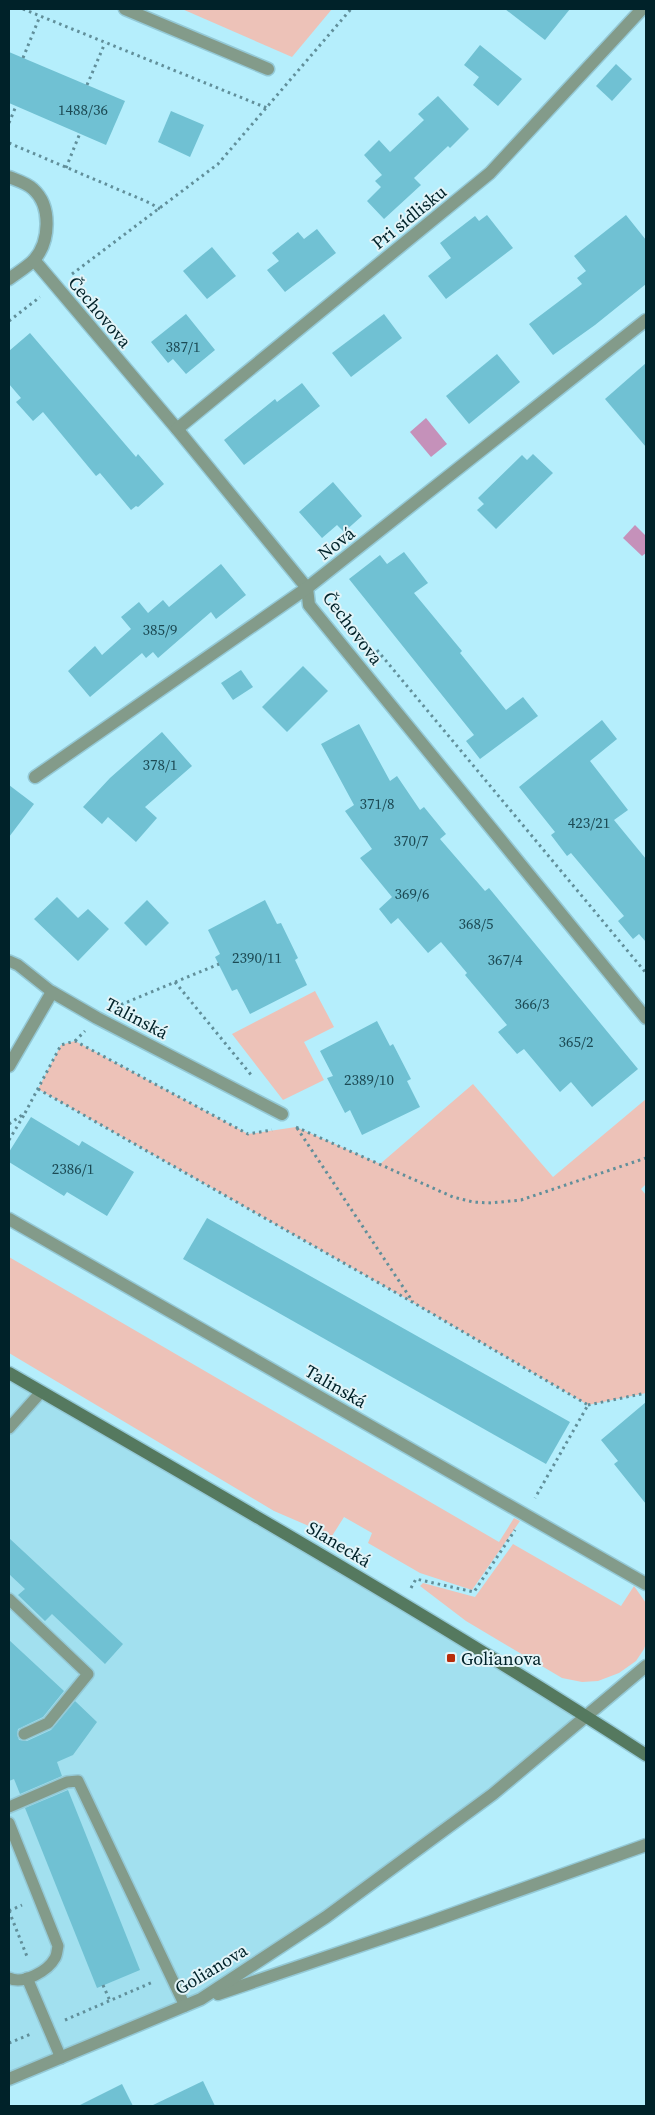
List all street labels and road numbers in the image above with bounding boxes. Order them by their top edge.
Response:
street label: Pri sídlisku [366,179,452,255]
street label: Čechovova [63,271,138,354]
street label: Nová [312,520,360,565]
street label: Čechovova [317,586,389,671]
street label: Talinská [101,991,173,1045]
street label: Talinská [300,1358,372,1414]
street label: Slanecká [302,1515,377,1573]
street label: Golianova [170,1937,253,2000]

